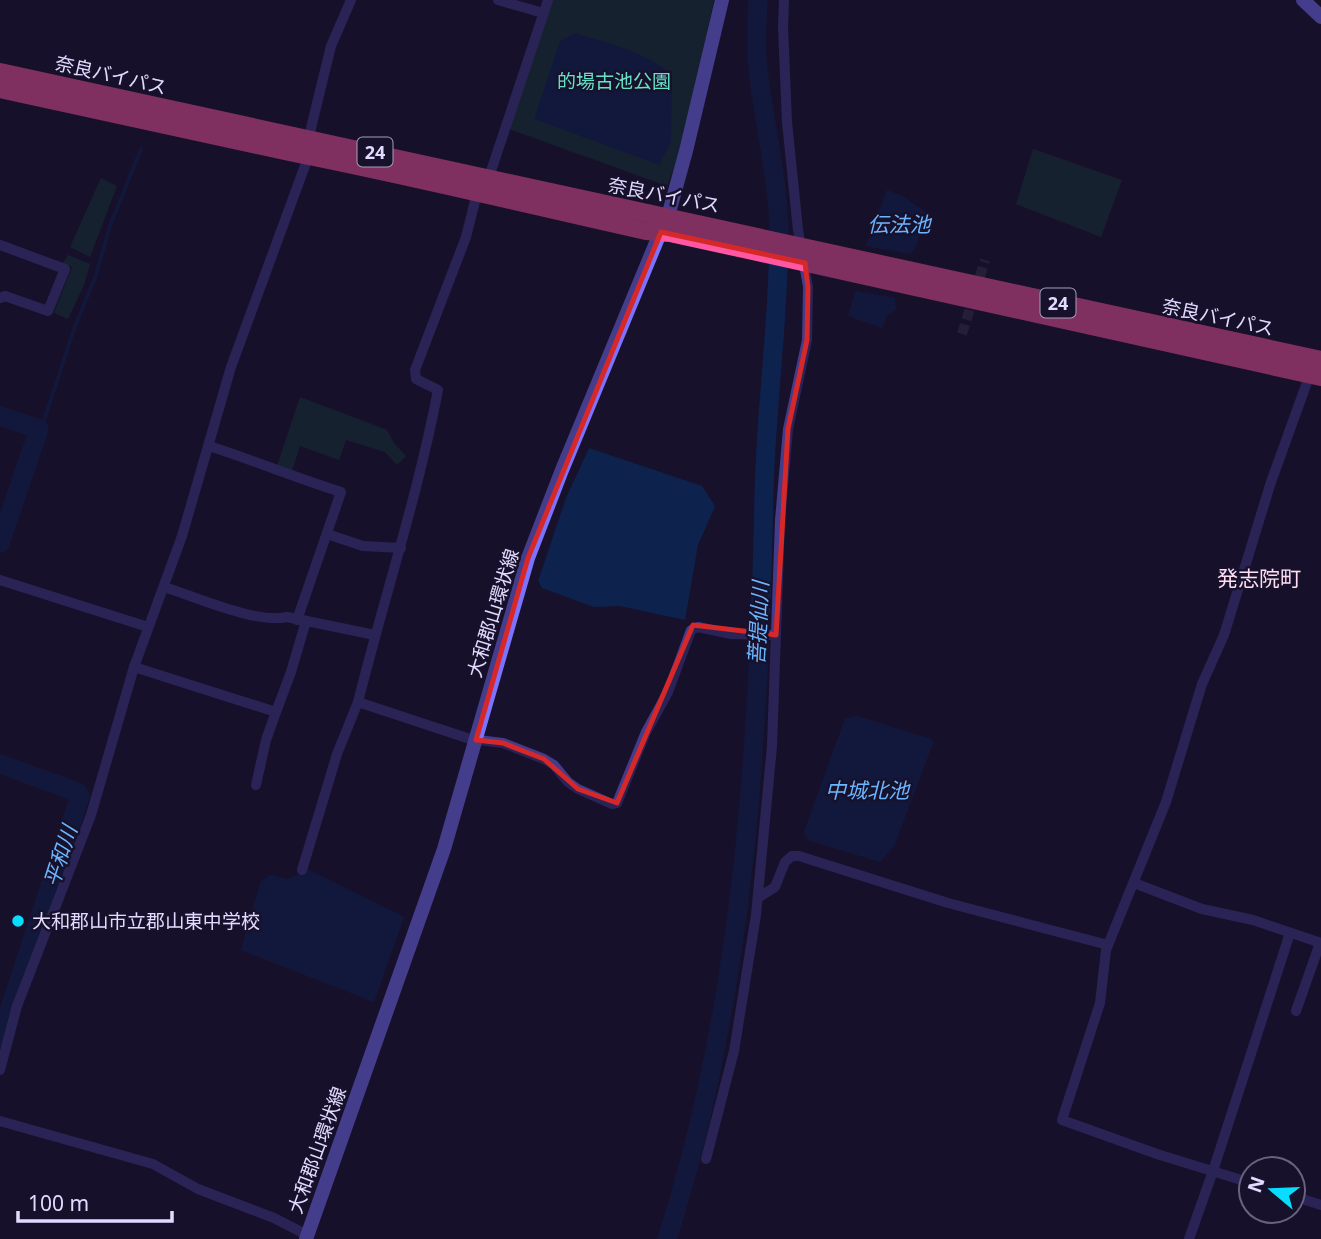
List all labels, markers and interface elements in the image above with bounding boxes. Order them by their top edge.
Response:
street label: 奈良バイパス [53,50,169,100]
park label: 的場古池公園 [557,68,671,94]
road number: 24 [358,138,392,167]
street label: 奈良バイパス [606,171,722,219]
water label: 伝法池 [868,210,932,238]
road number: 24 [1040,288,1076,318]
street label: 奈良バイパス [1160,292,1276,342]
street label: 大和郡山環状線 [461,546,525,680]
district label: 発志院町 [1217,564,1301,592]
water label: 菩提仙川 [742,578,774,666]
water label: 中城北池 [825,776,911,804]
water label: 平和川 [37,820,84,890]
place label: 大和郡山市立郡山東中学校 [32,908,260,934]
marker: 大和郡山市立郡山東中学校 [10,913,26,929]
street label: 大和郡山環状線 [282,1083,352,1217]
north arrow [1237,1155,1307,1225]
text: N [1241,1173,1271,1196]
scale bar [18,1180,172,1224]
text: 100 m [28,1189,89,1217]

